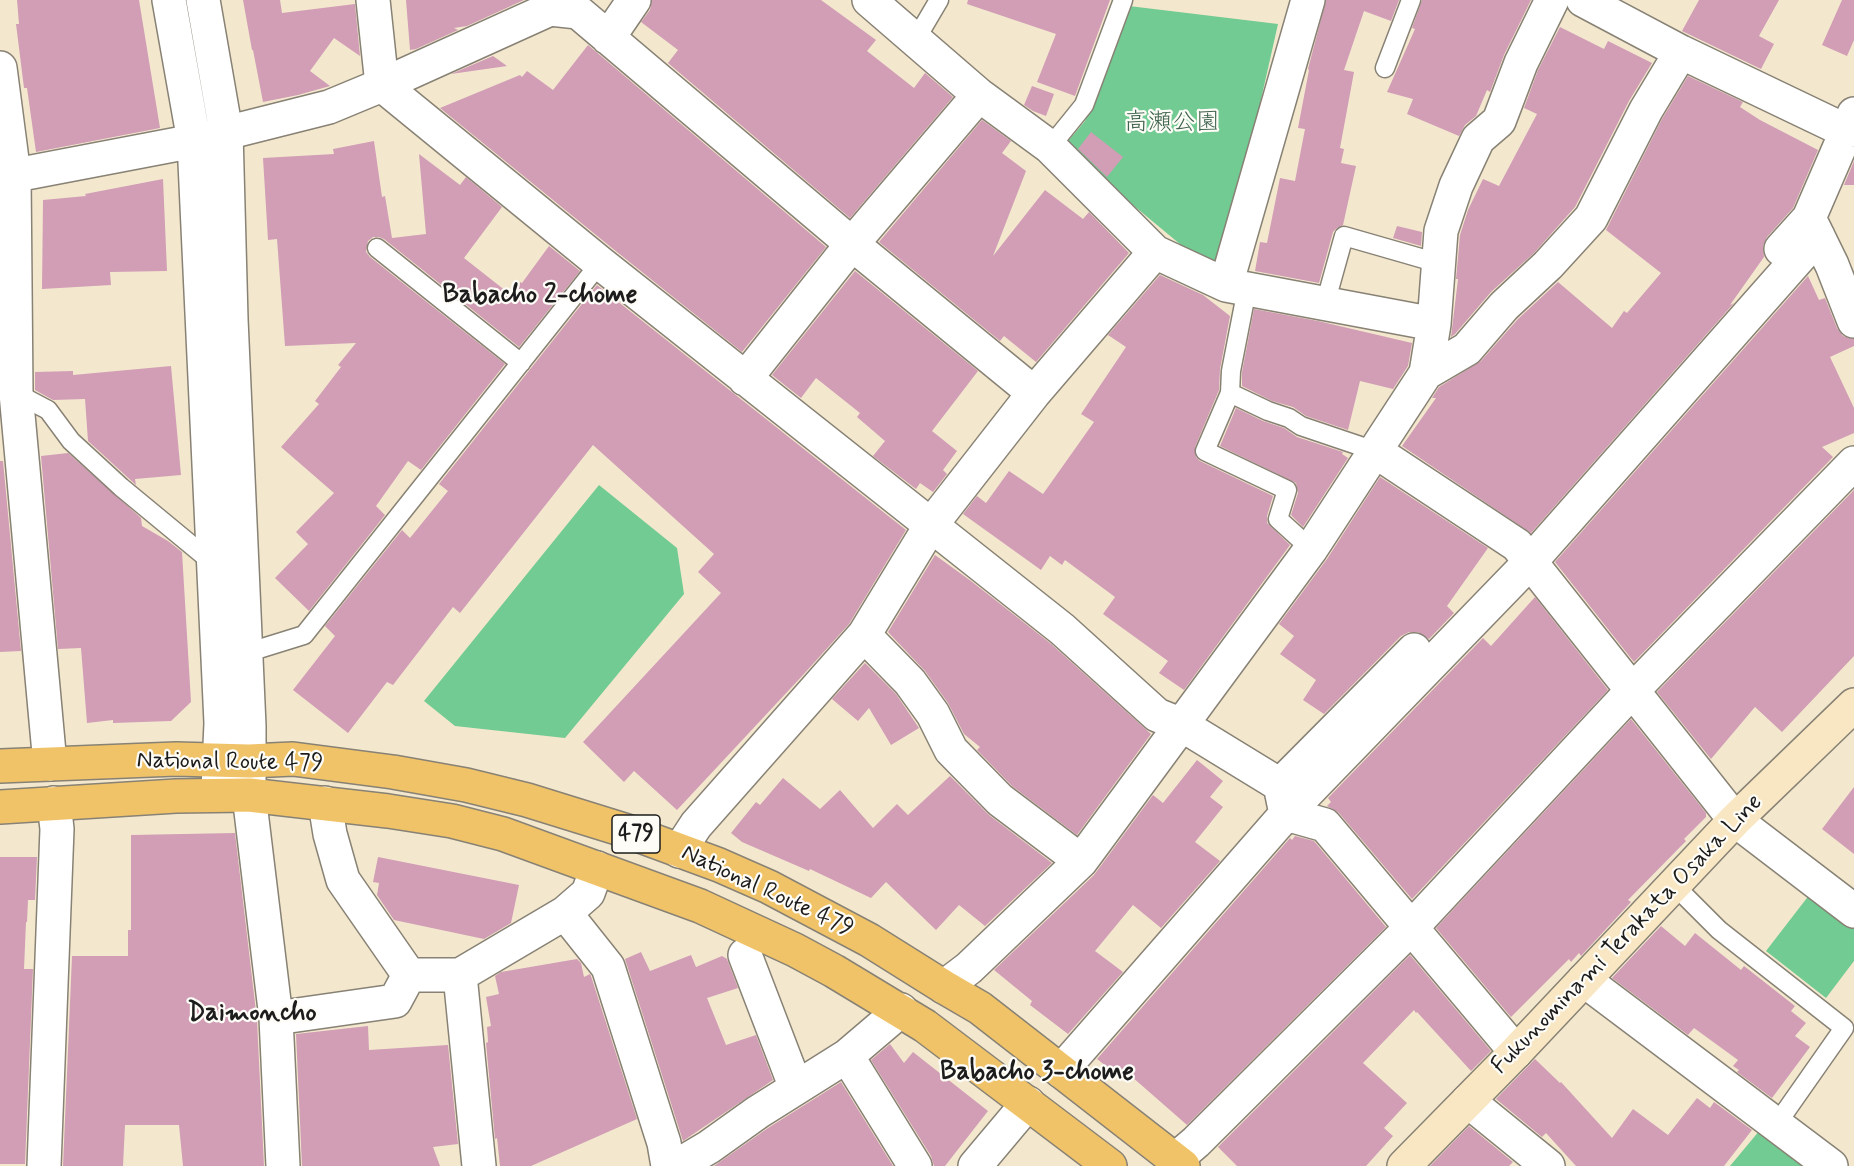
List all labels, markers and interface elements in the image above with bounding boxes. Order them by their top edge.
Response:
park label: 高瀬公園 [1124,110,1220,138]
district label: Babacho 2-chome [443,281,637,313]
street label: National Route 479 [136,747,324,779]
street label: Fukunominami Terakata Osaka Line [1486,789,1770,1081]
road number: 479 [612,815,660,853]
street label: National Route 479 [676,839,858,945]
district label: Daimoncho [187,999,317,1031]
district label: Babacho 3-chome [940,1058,1134,1090]

